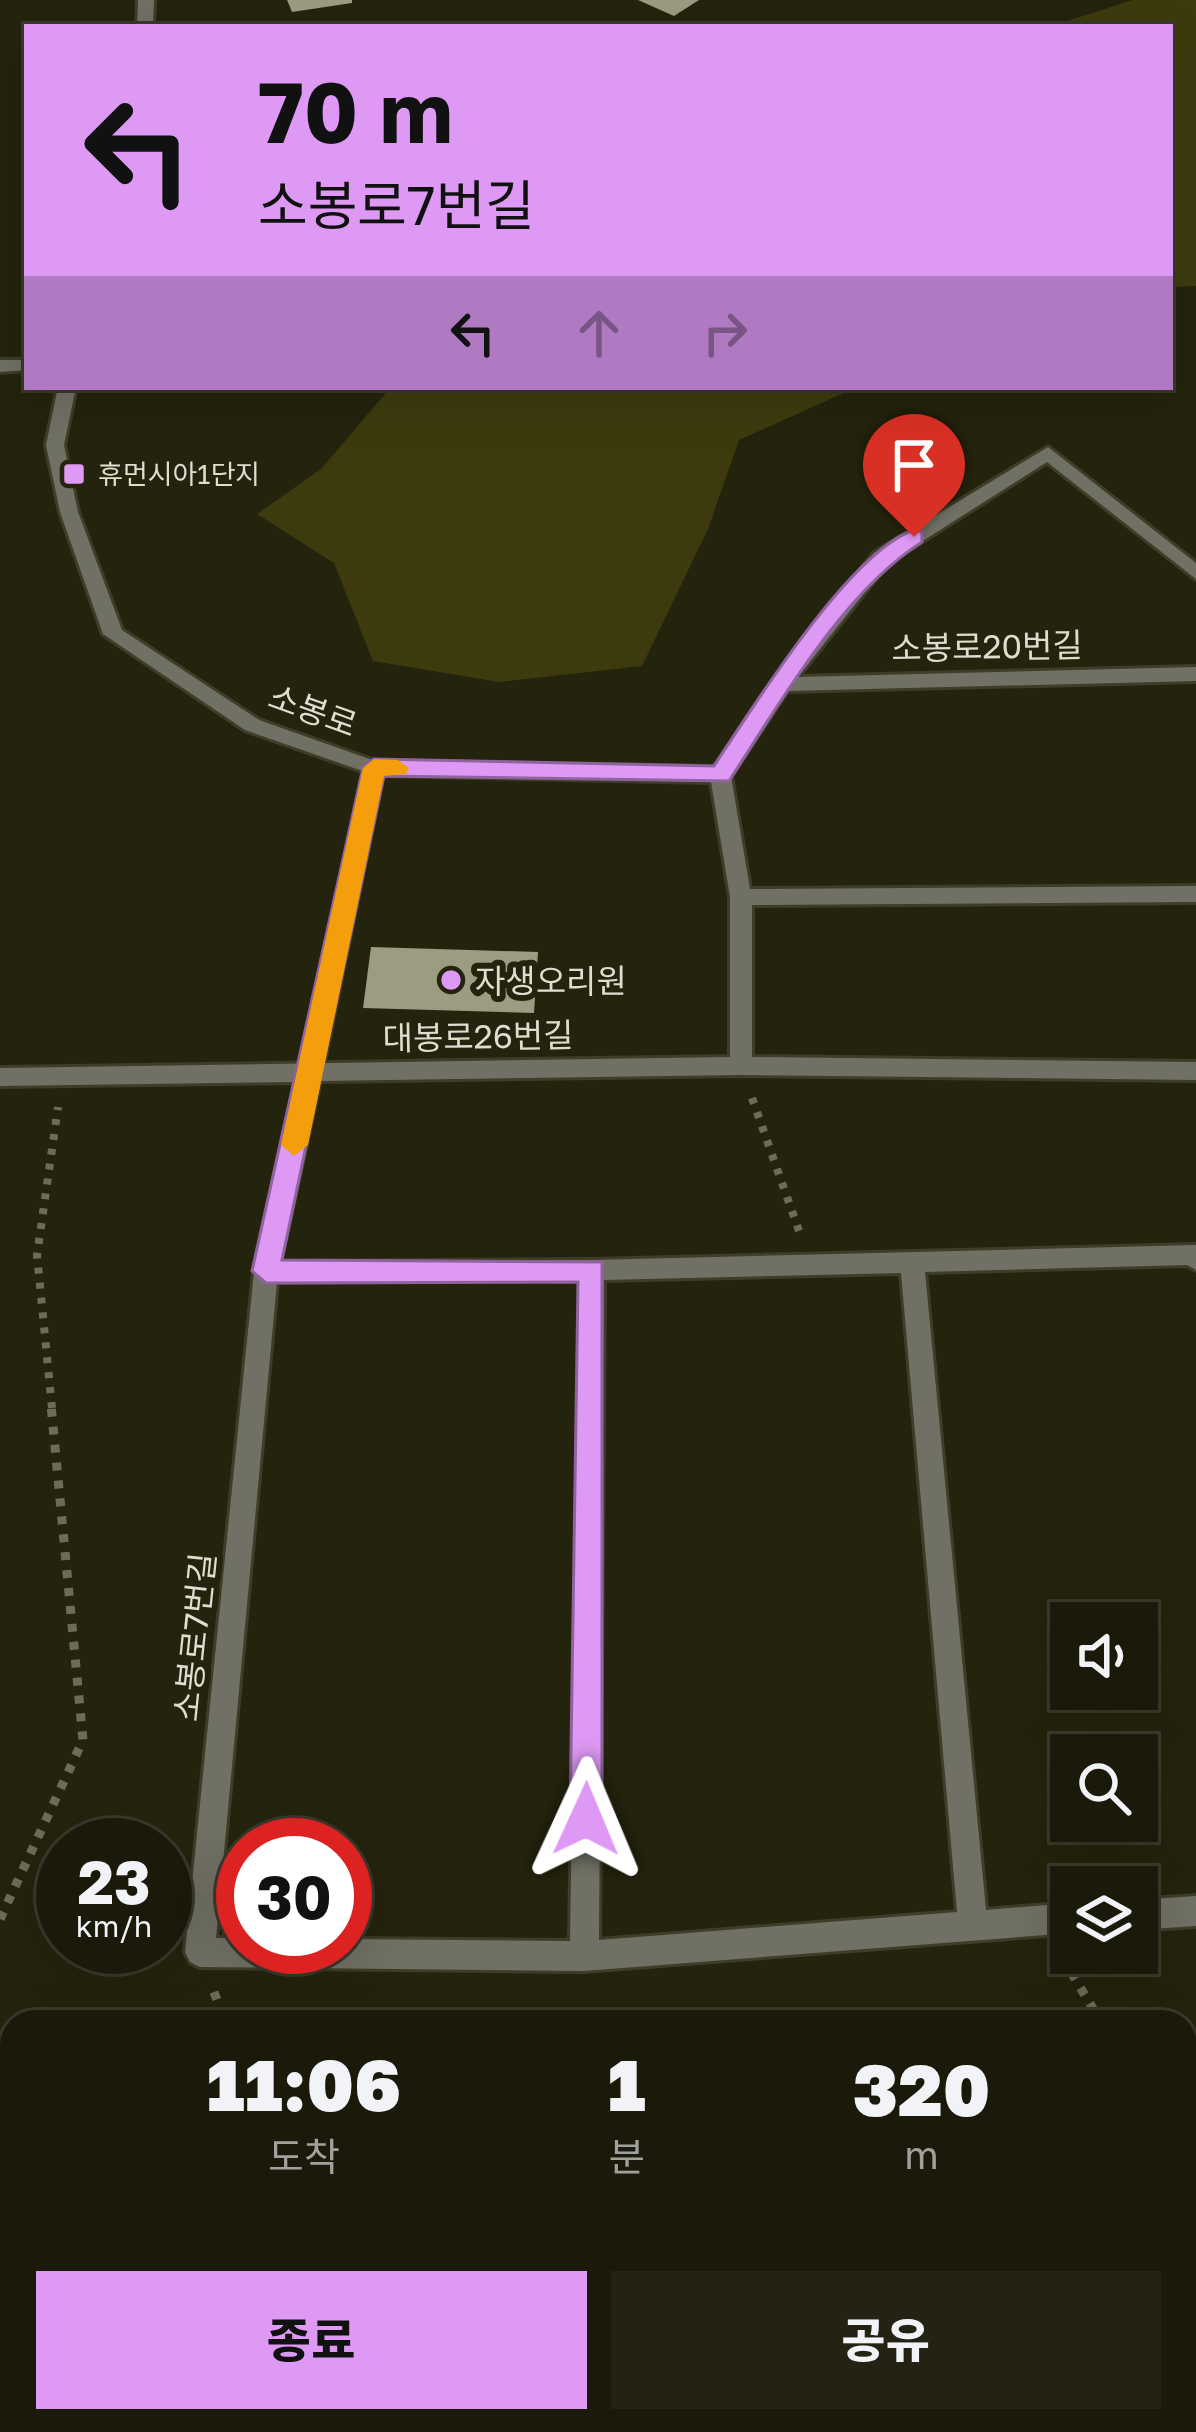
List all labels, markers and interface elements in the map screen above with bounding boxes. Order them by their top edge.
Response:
text: 70 m [258,61,453,161]
icon: left [60,72,216,228]
text: 소봉로7번길 [258,172,535,237]
icon: left [440,300,506,366]
icon: ahead [566,300,632,366]
icon: right [692,300,758,366]
pin [863,414,965,537]
icon: arrive [881,432,947,498]
place label: 휴먼시아1단지 [98,458,260,490]
marker: 휴먼시아1단지 [61,461,87,487]
street label: 소봉로20번길 [891,625,1083,667]
street label: 소봉로 [264,676,362,744]
place label: 자생오리원 [475,961,627,1000]
marker: 자생오리원 [438,967,464,993]
street label: 대봉로26번길 [382,1015,574,1057]
street label: 소봉로7번길 [166,1551,222,1723]
map controls [1050,1602,1158,1974]
button: sound [1050,1602,1158,1710]
button: search [1050,1734,1158,1842]
position arrow [523,1756,649,1882]
speed limit sign: 30 [216,1818,372,1974]
text: 23 [77,1845,151,1917]
button: layers [1050,1866,1158,1974]
text: km/h [76,1908,152,1944]
text: 11:06 [207,2040,401,2127]
text: 1 [608,2040,646,2127]
text: 320 [853,2045,990,2132]
text: m [904,2131,939,2178]
text: 도착 [268,2133,340,2180]
text: 분 [609,2133,645,2180]
button: 종료 [36,2271,587,2409]
button: 공유 [611,2271,1161,2409]

